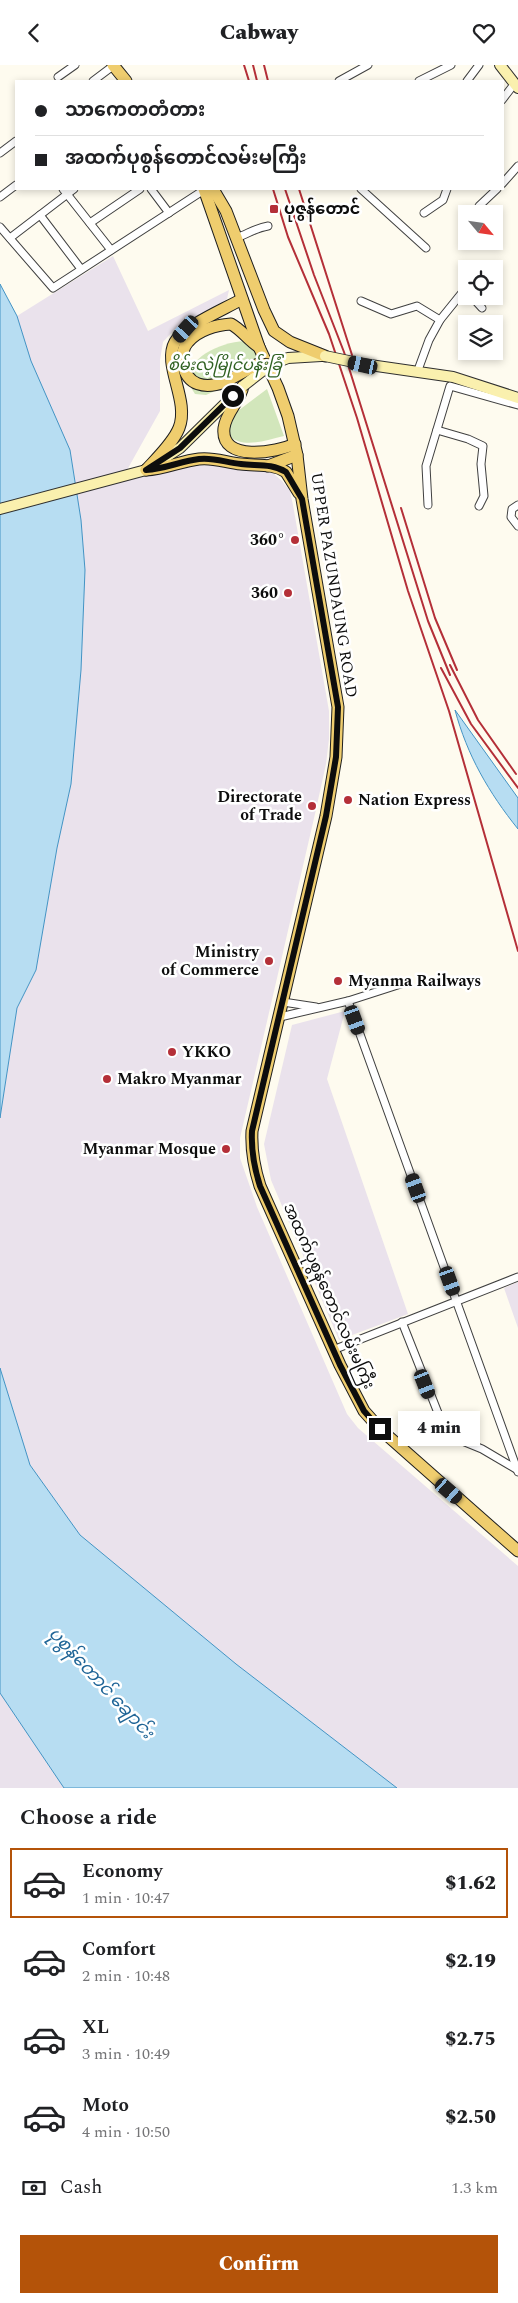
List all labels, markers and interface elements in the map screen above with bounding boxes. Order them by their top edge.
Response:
text: Cabway [220,16,298,49]
icon: back [20,19,48,47]
icon: heart [470,19,498,47]
text: သာကေတတံတား [65,96,205,125]
text: အထက်ပုစွန်တောင်လမ်းမကြီး [65,144,307,173]
place label: ပုဇွန်တောင် [284,197,360,222]
marker: ပုဇွန်တောင် [268,203,280,215]
north arrow [458,205,502,250]
map controls [458,205,503,360]
button: locate [458,260,503,305]
car [170,313,201,345]
button: layers [458,315,503,360]
park label: စိမ်းလဲ့မြိုင်ပန်းခြံ [168,353,285,378]
car [346,354,379,376]
route start [222,385,244,407]
street label: UPPER PAZUNDAUNG ROAD [304,471,364,699]
place label: 360° [250,528,285,552]
marker: 360° [289,534,301,546]
place label: 360 [251,581,278,605]
marker: 360 [282,587,294,599]
place label: Directorate of Trade [217,785,302,827]
place label: Nation Express [358,788,471,812]
marker: Nation Express [342,794,354,806]
marker: Directorate of Trade [306,800,318,812]
place label: Ministry of Commerce [161,940,260,982]
marker: Ministry of Commerce [263,955,275,967]
place label: Myanma Railways [348,969,481,993]
marker: Myanma Railways [332,975,344,987]
car [342,1003,367,1037]
place label: YKKO [182,1040,231,1064]
marker: YKKO [166,1046,178,1058]
place label: Makro Myanmar [117,1067,242,1091]
marker: Makro Myanmar [101,1073,113,1085]
place label: Myanmar Mosque [83,1137,216,1161]
marker: Myanmar Mosque [220,1143,232,1155]
car [403,1171,428,1205]
street label: အထက်ပုစွန်တောင်လမ်းမကြီး [275,1199,381,1394]
car [437,1264,462,1298]
car [412,1367,437,1401]
callout: 4 min [398,1411,480,1447]
text: 4 min [417,1416,461,1440]
route end [369,1418,391,1440]
car [432,1475,465,1507]
water label: ပုစွန်တောင် ချောင်း [41,1621,161,1747]
text: Choose a ride [20,1801,157,1834]
text: Economy [82,1857,163,1886]
icon: car [22,1861,67,1906]
text: $1.62 [445,1869,496,1898]
text: 1 min · 10:47 [82,1886,170,1910]
text: Comfort [82,1935,156,1964]
icon: car [22,1939,67,1984]
text: $2.19 [445,1947,496,1976]
text: 2 min · 10:48 [82,1964,170,1988]
text: XL [82,2013,109,2042]
icon: car [22,2017,67,2062]
text: $2.75 [445,2025,496,2054]
text: 3 min · 10:49 [82,2042,170,2066]
text: Moto [82,2091,129,2120]
icon: car [22,2095,67,2140]
text: $2.50 [445,2103,496,2132]
text: 4 min · 10:50 [82,2120,170,2144]
text: Cash [60,2173,102,2202]
icon: cash [20,2174,48,2202]
text: 1.3 km [451,2176,498,2200]
button: Confirm [20,2235,498,2293]

